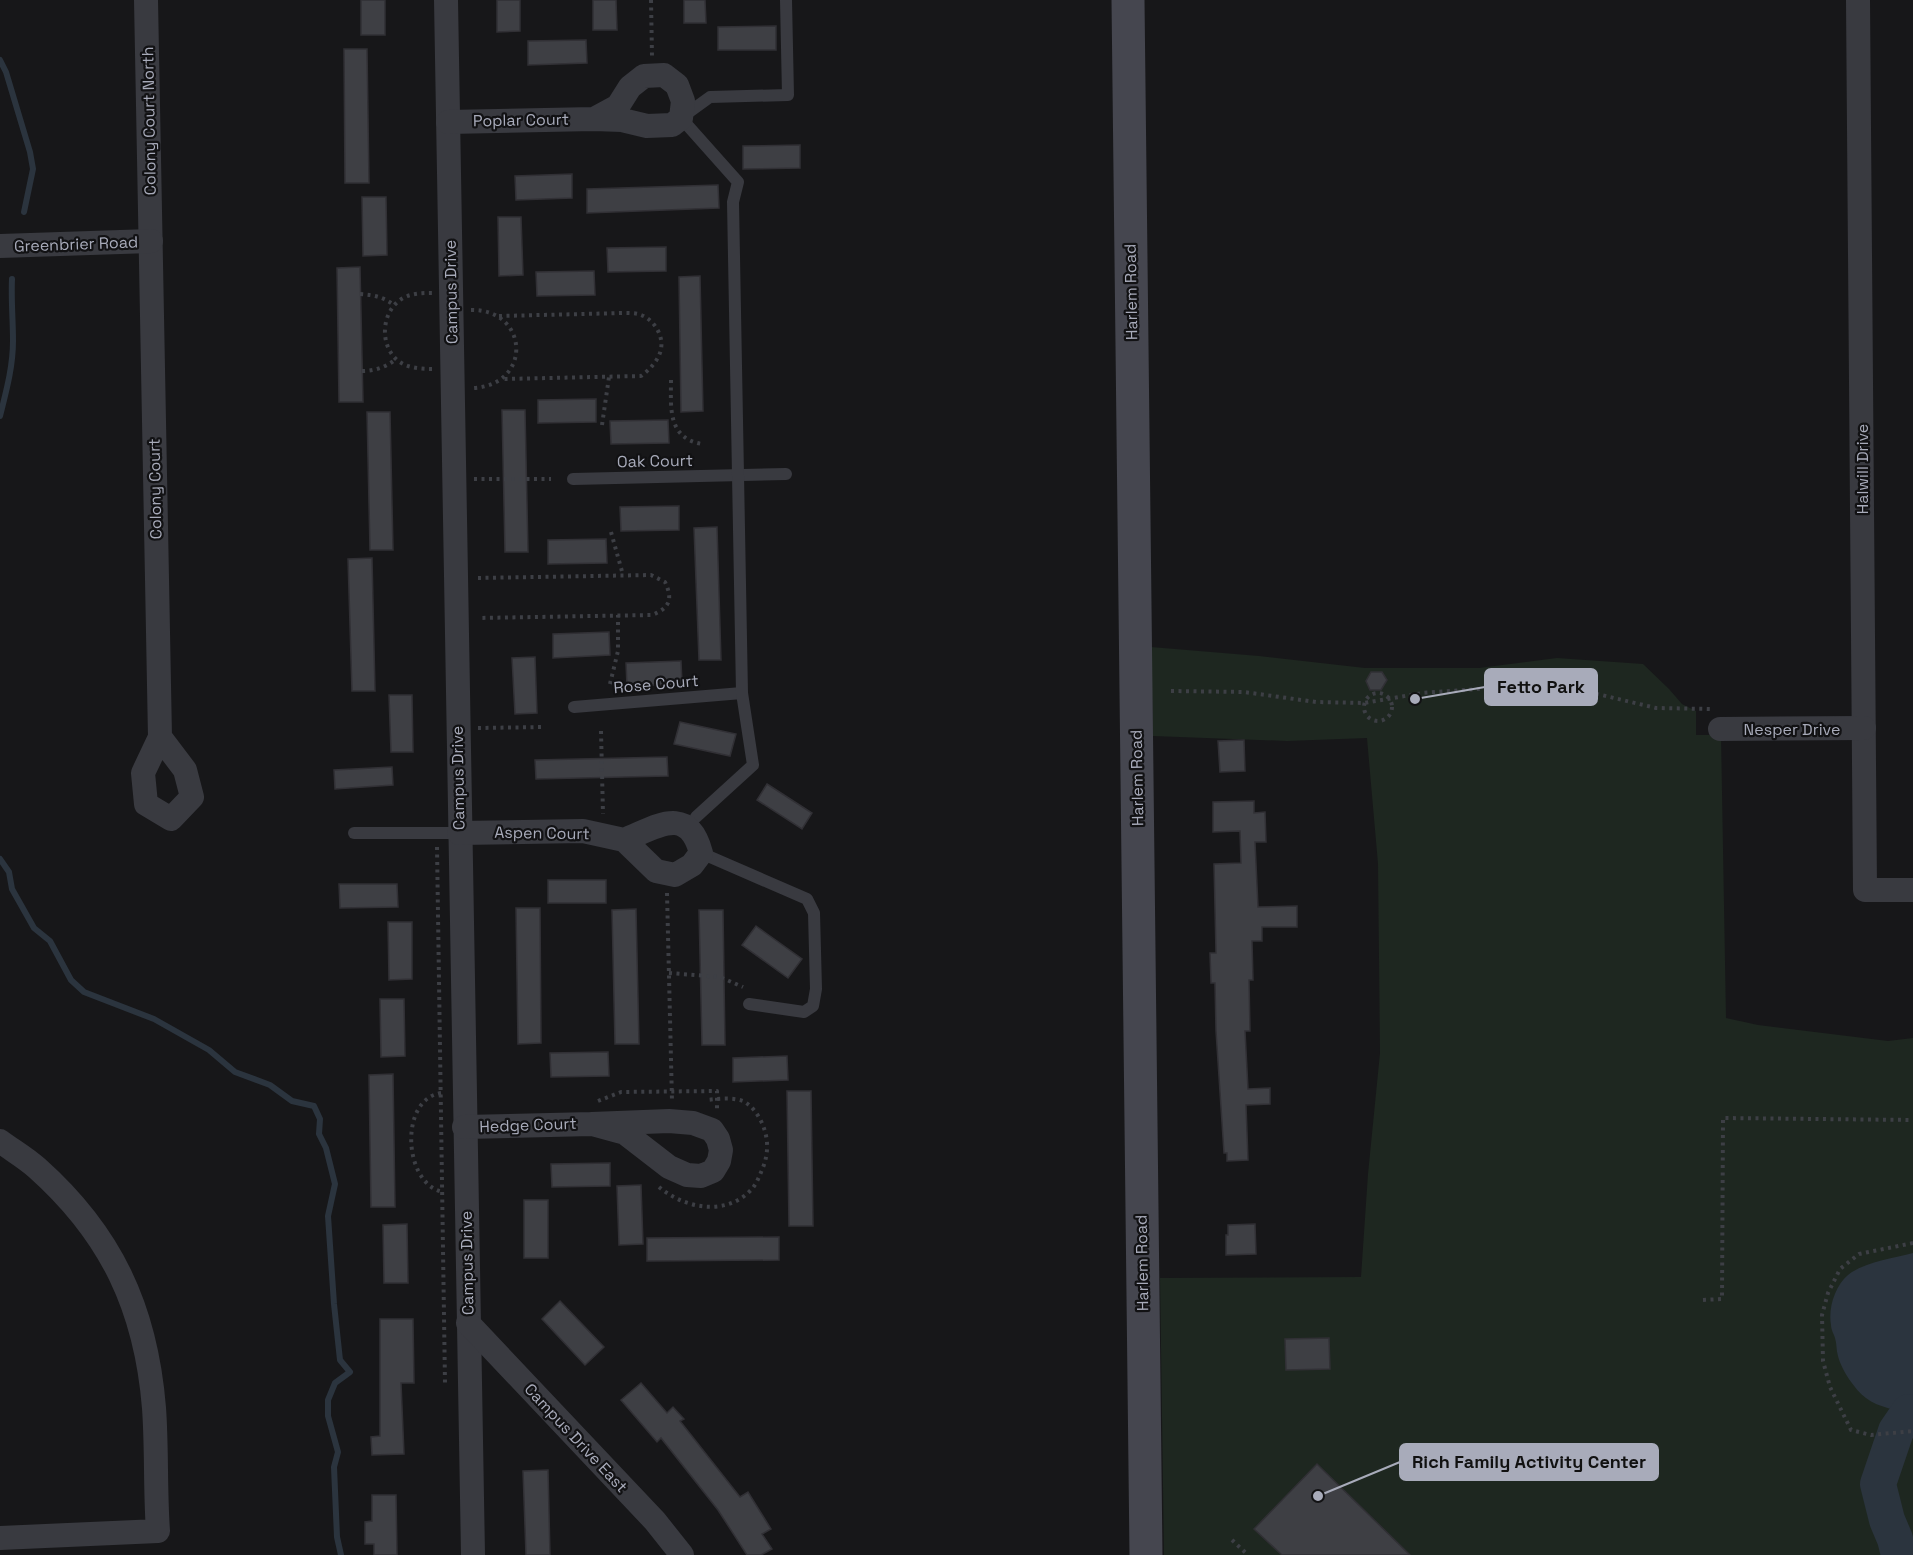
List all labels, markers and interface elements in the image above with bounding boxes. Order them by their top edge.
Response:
street label: Colony Court North [137,46,161,196]
street label: Poplar Court [473,109,569,131]
street label: Greenbrier Road [14,231,138,257]
street label: Campus Drive [440,240,462,344]
street label: Harlem Road [1120,244,1142,340]
street label: Halwill Drive [1852,424,1873,514]
street label: Colony Court [144,438,166,540]
street label: Oak Court [617,450,693,472]
callout: Fetto Park [1485,669,1597,705]
street label: Rose Court [613,670,699,698]
text: Fetto Park [1497,675,1585,698]
street label: Nesper Drive [1744,719,1840,740]
street label: Campus Drive [447,726,469,830]
street label: Harlem Road [1126,730,1148,826]
street label: Aspen Court [494,822,590,844]
street label: Hedge Court [479,1113,577,1137]
street label: Campus Drive [456,1211,478,1315]
street label: Harlem Road [1131,1215,1153,1311]
street label: Campus Drive East [520,1379,632,1497]
callout: Rich Family Activity Center [1400,1444,1658,1480]
text: Rich Family Activity Center [1412,1450,1646,1473]

